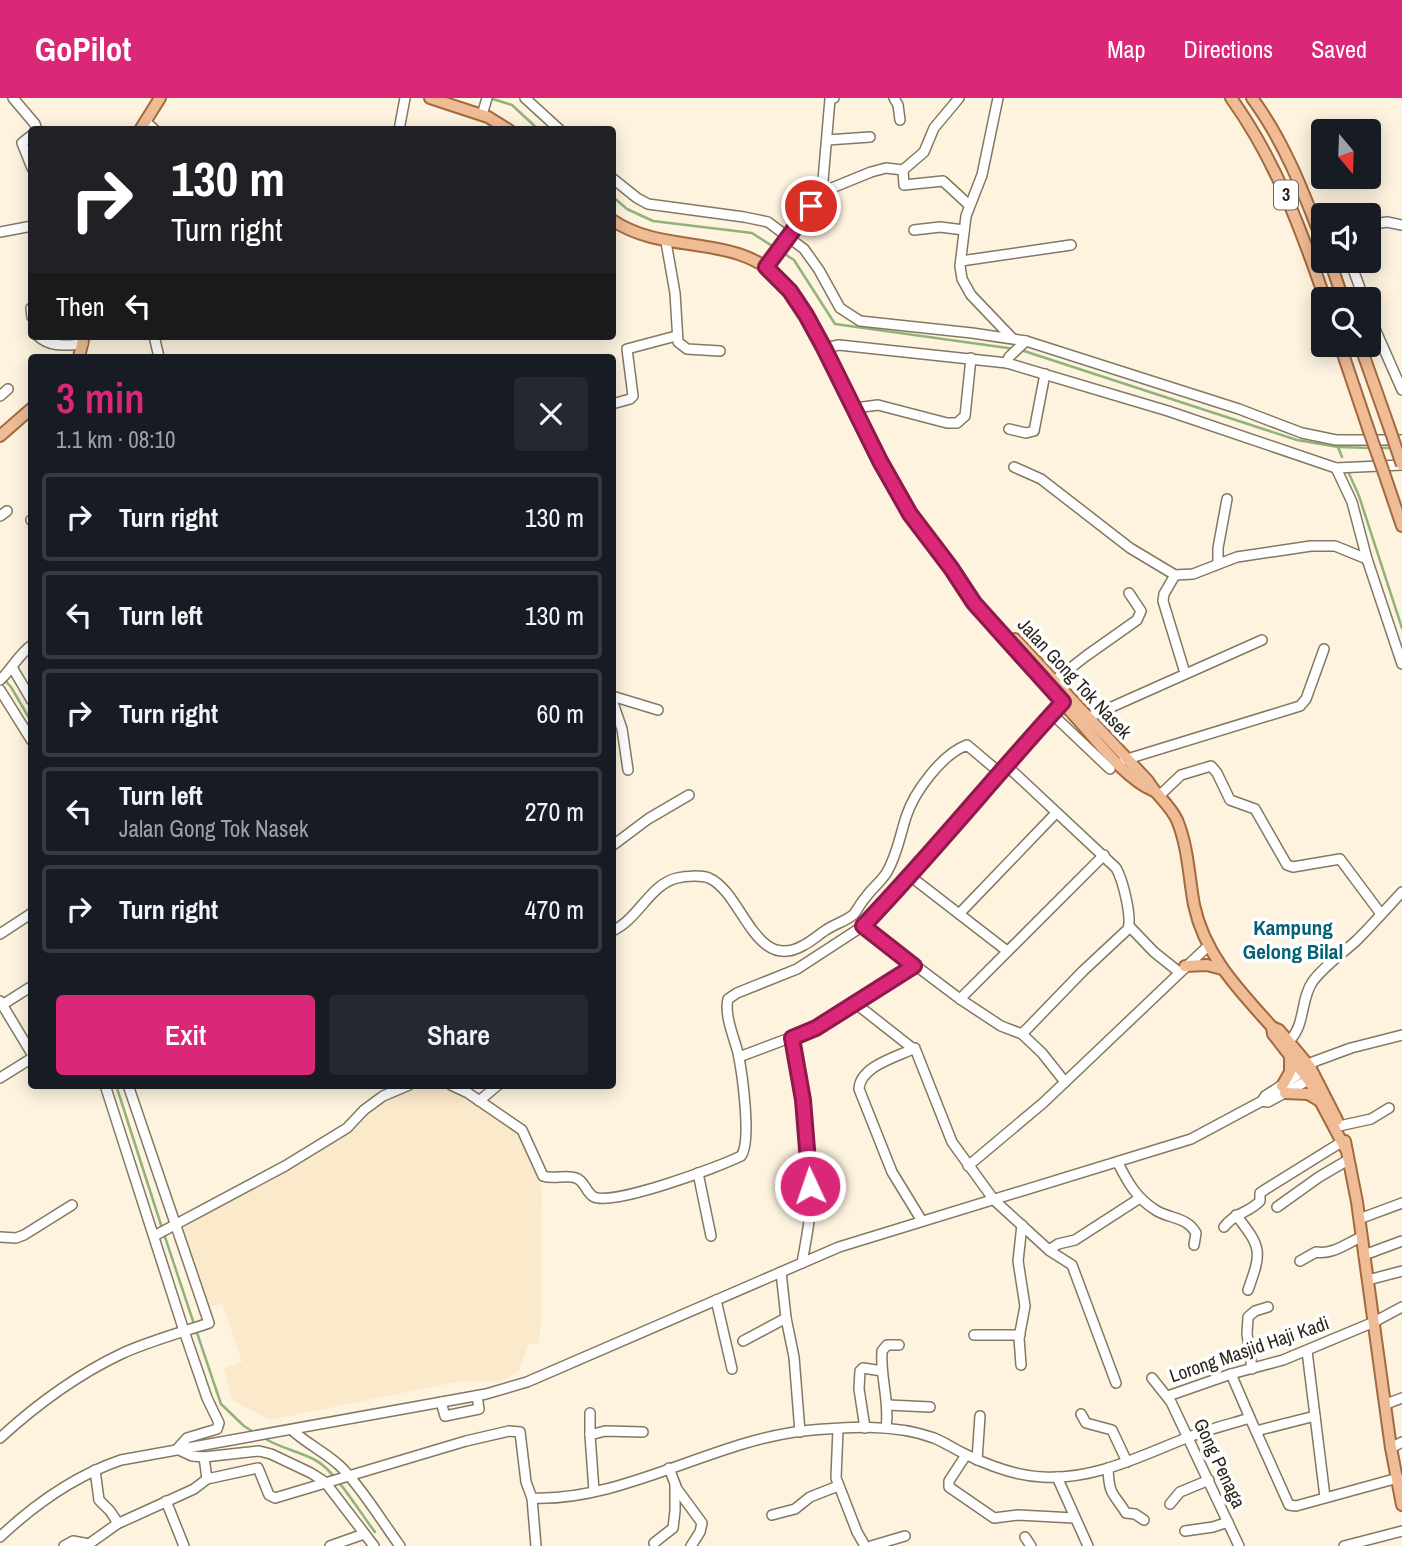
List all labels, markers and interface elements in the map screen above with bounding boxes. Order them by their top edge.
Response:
text: GoPilot [35,27,131,71]
text: Map [1107,33,1145,65]
text: Directions [1183,33,1273,65]
text: Saved [1311,33,1367,65]
north arrow [1311,119,1381,189]
map controls [1311,119,1381,357]
text: 130 m [171,145,285,211]
icon: right [56,154,147,245]
pin [781,176,841,236]
road number: 3 [1274,180,1298,210]
icon: arrive [792,187,830,225]
button: sound [1311,203,1381,273]
text: Turn right [171,208,283,251]
icon: left [119,287,157,325]
button: search [1311,287,1381,357]
text: Then [56,289,105,324]
text: 3 min [56,370,145,426]
button: close [514,377,588,451]
text: 1.1 km · 08:10 [56,424,176,455]
icon: right [60,498,98,536]
text: Turn right [119,500,218,535]
text: 130 m [525,500,584,535]
icon: left [60,596,98,634]
text: Turn left [119,598,203,633]
text: 130 m [525,598,584,633]
street label: Jalan Gong Tok Nasek [1012,612,1138,744]
icon: right [60,694,98,732]
text: Turn right [119,696,218,731]
text: 60 m [537,696,584,731]
text: Turn left [119,778,203,813]
icon: left [60,792,98,830]
text: 270 m [525,794,584,829]
text: Jalan Gong Tok Nasek [119,813,308,844]
icon: right [60,890,98,928]
text: Turn right [119,892,218,927]
text: 470 m [525,892,584,927]
district label: Kampung Gelong Bilal [1243,913,1343,966]
button: Exit [56,995,315,1075]
button: Share [329,995,588,1075]
position arrow [773,1149,847,1223]
street label: Lorong Masjid Haji Kadi [1166,1309,1332,1389]
street label: Gong Penaga [1188,1414,1252,1512]

